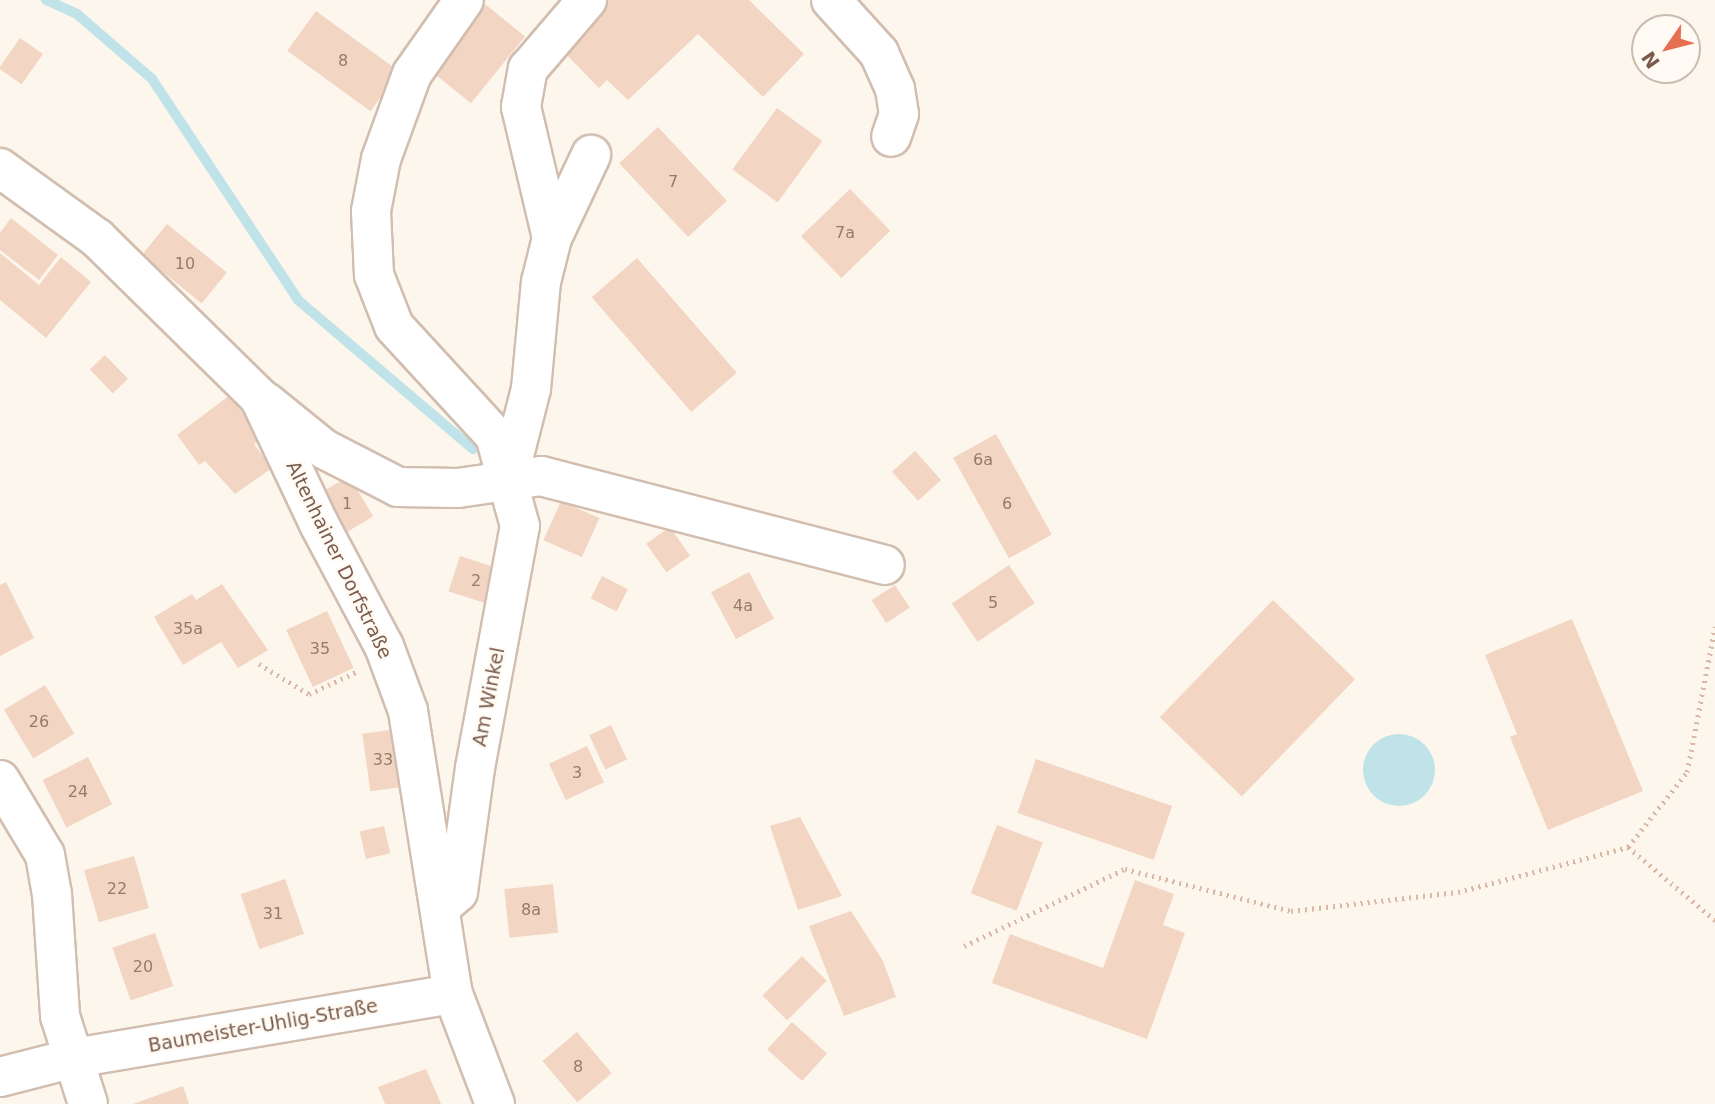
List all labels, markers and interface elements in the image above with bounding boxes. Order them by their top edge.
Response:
north arrow [1631,14,1701,84]
text: N [1637,47,1664,73]
house number: 8 [338,51,348,71]
house number: 7 [668,172,678,192]
house number: 7a [835,223,855,243]
house number: 10 [175,254,195,274]
house number: 6a [973,450,993,470]
street label: Altenhainer Dorfstraße [281,457,397,663]
house number: 1 [342,494,352,514]
house number: 6 [1002,494,1012,514]
house number: 2 [471,571,481,591]
house number: 5 [988,593,998,613]
house number: 4a [733,596,753,616]
house number: 35a [173,619,203,639]
house number: 35 [310,639,330,659]
street label: Am Winkel [468,645,510,749]
house number: 26 [29,712,49,732]
house number: 33 [373,750,393,770]
house number: 3 [572,763,582,783]
house number: 24 [68,782,88,802]
house number: 22 [107,879,127,899]
house number: 8a [521,900,541,920]
house number: 31 [263,904,283,924]
house number: 20 [133,957,153,977]
street label: Baumeister-Uhlig-Straße [146,995,380,1057]
house number: 8 [573,1057,583,1077]

